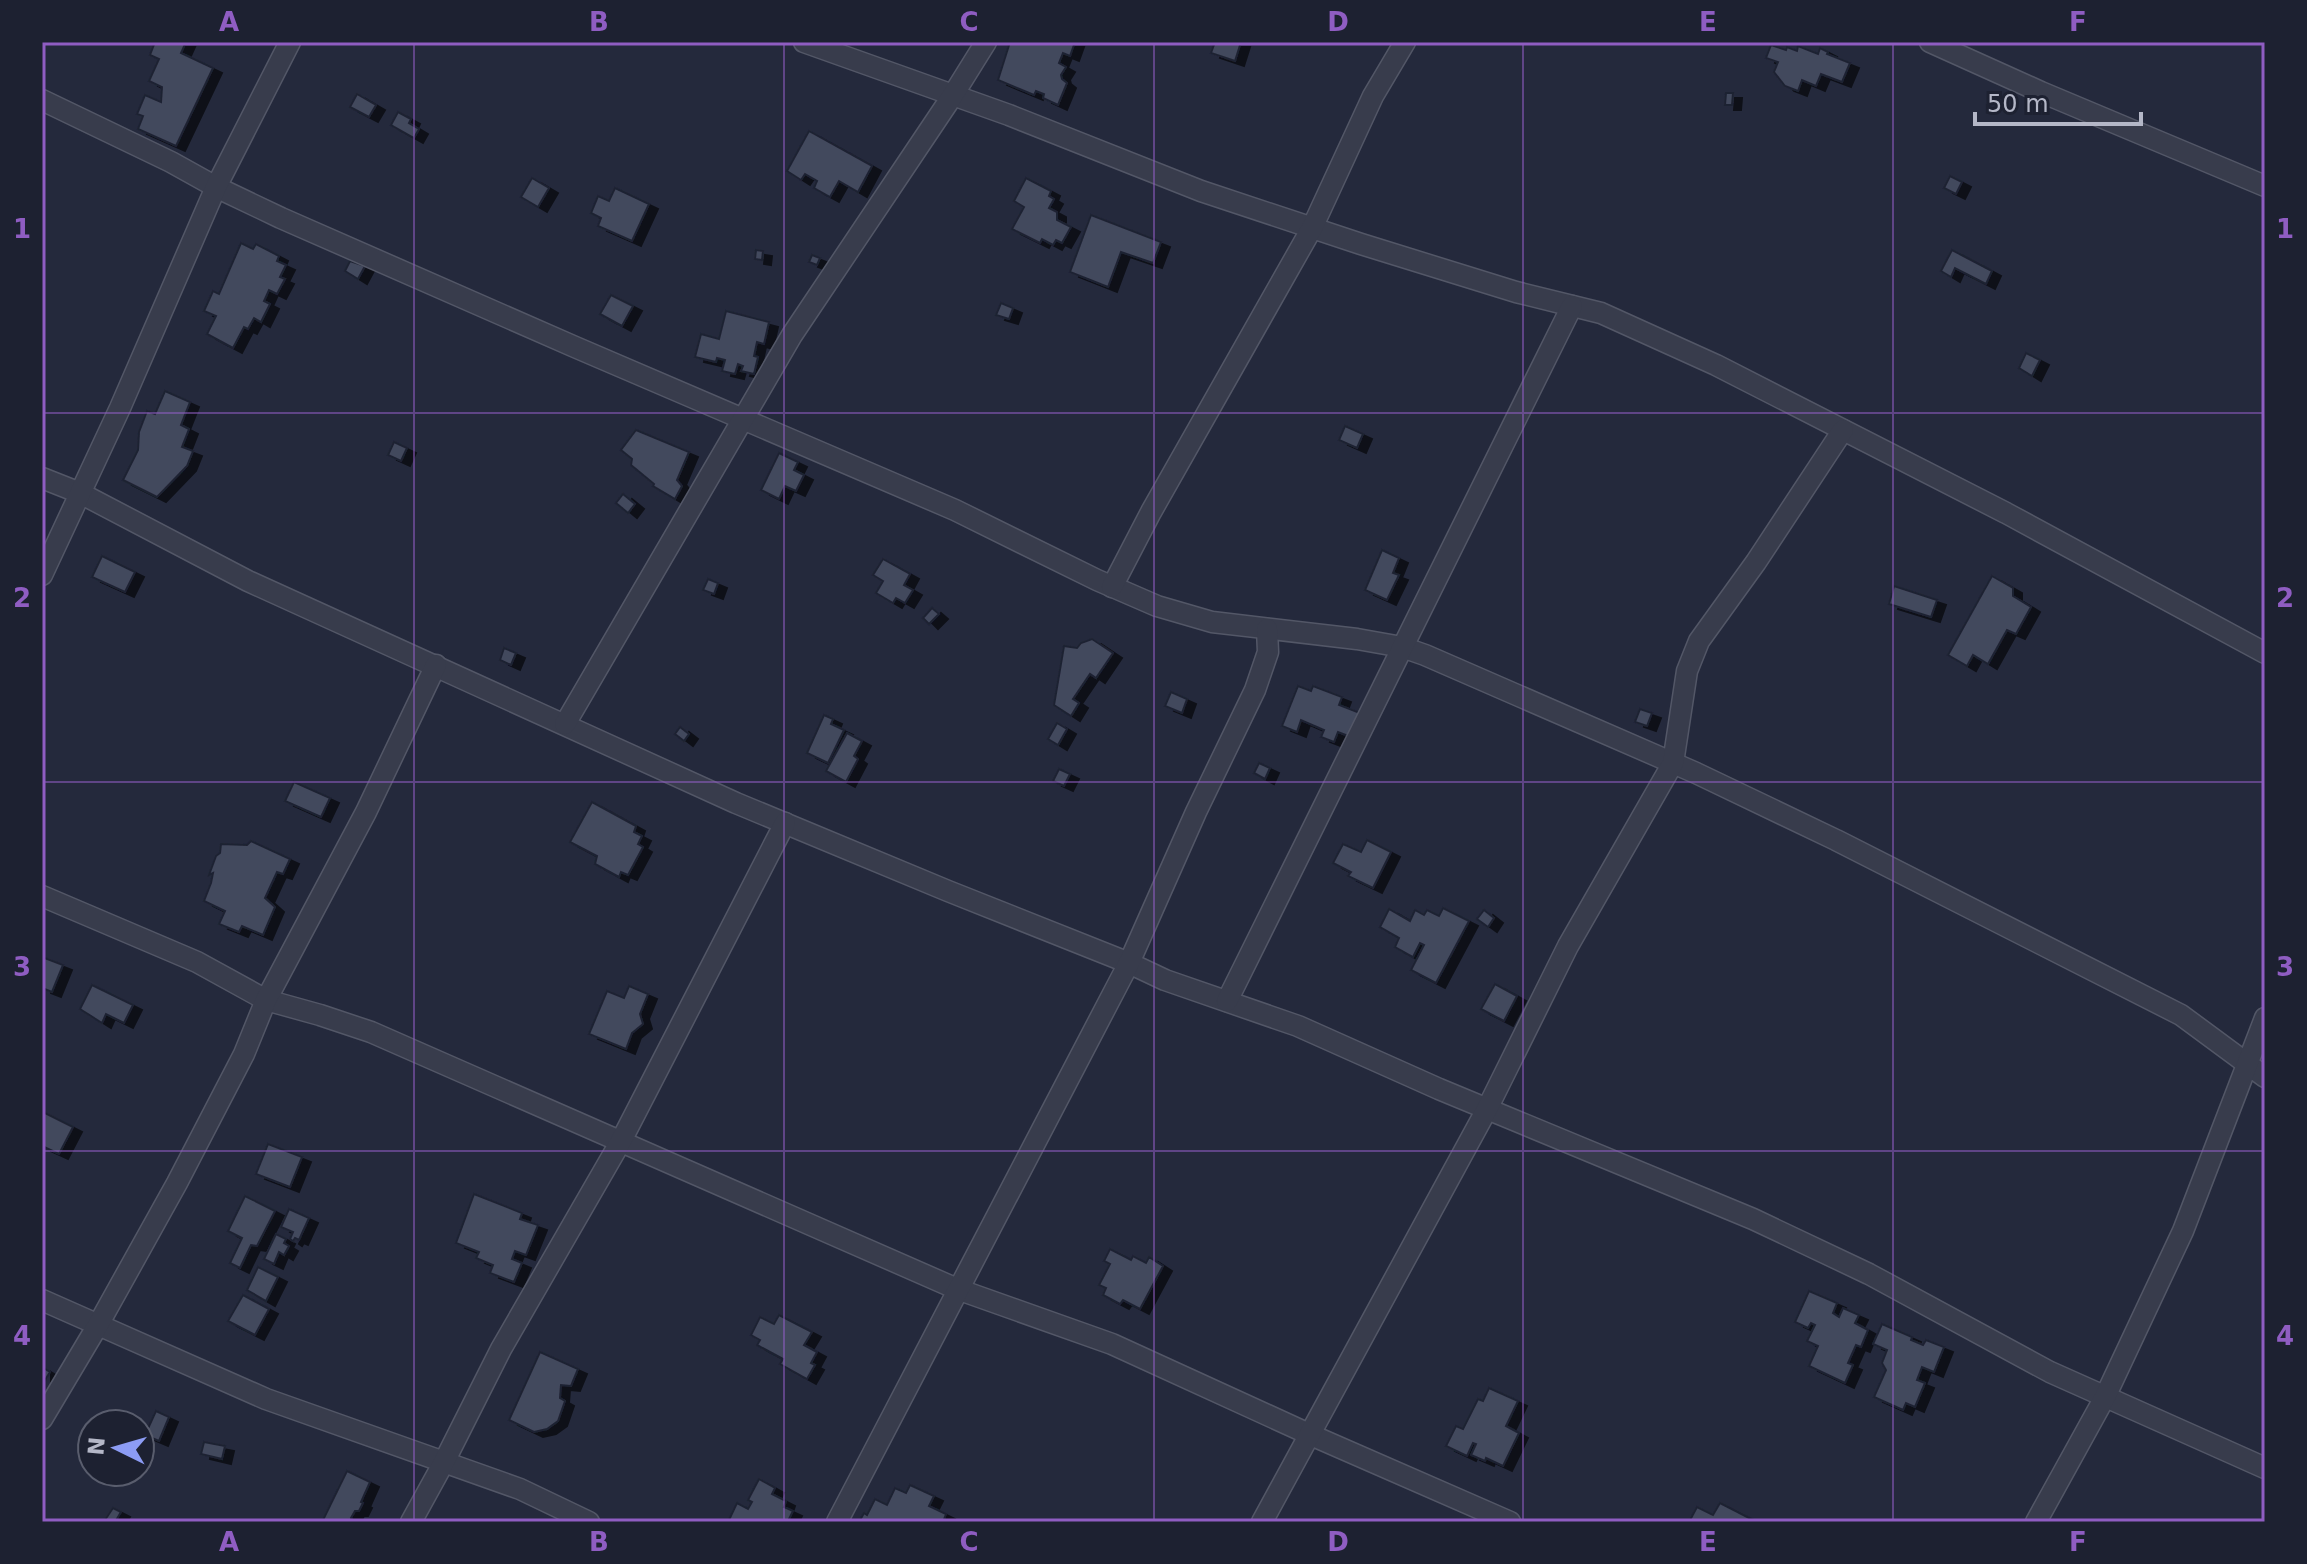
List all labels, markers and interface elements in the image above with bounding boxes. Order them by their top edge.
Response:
text: A [219,7,239,37]
text: B [589,7,609,37]
text: C [959,7,979,37]
text: D [1327,7,1349,37]
text: E [1699,7,1717,37]
text: F [2069,7,2087,37]
scale bar [1975,76,2141,126]
text: 50 m [1987,90,2049,118]
text: 1 [13,214,31,244]
text: 1 [2276,214,2294,244]
text: 2 [13,583,31,613]
text: 2 [2276,583,2294,613]
text: 3 [13,952,31,982]
text: 3 [2276,952,2294,982]
text: 4 [13,1321,31,1351]
text: 4 [2276,1321,2294,1351]
north arrow [76,1408,156,1488]
text: N [83,1436,110,1457]
text: A [219,1527,239,1557]
text: B [589,1527,609,1557]
text: C [959,1527,979,1557]
text: D [1327,1527,1349,1557]
text: E [1699,1527,1717,1557]
text: F [2069,1527,2087,1557]

